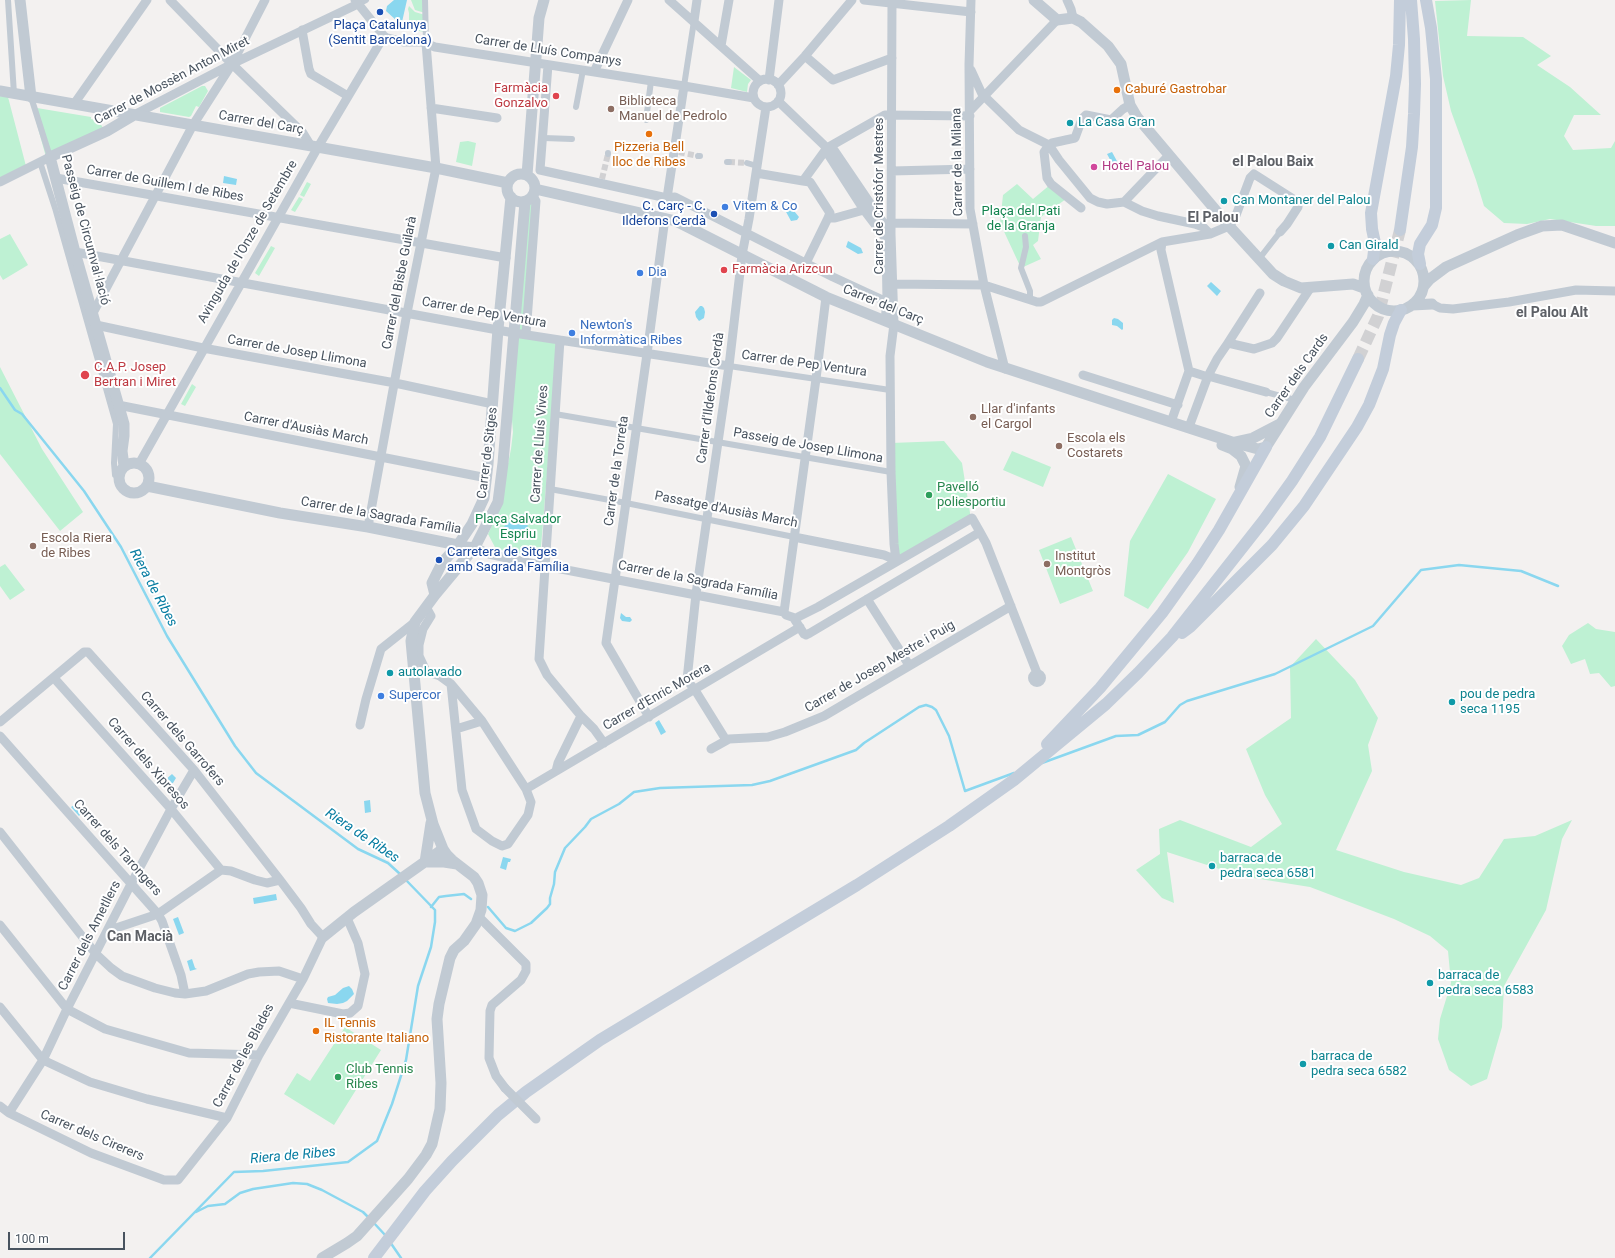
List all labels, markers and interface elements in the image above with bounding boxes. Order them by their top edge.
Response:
marker: Plaça Catalunya (Sentit Barcelona) [375,7,385,17]
place label: Plaça Catalunya (Sentit Barcelona) [328,18,432,49]
street label: Carrer de Lluís Companys [474,32,622,70]
street label: Carrer de Mossèn Anton Miret [92,33,252,129]
place label: Farmàcia Gonzalvo [494,81,548,112]
place label: Caburé Gastrobar [1125,82,1227,98]
marker: Caburé Gastrobar [1112,85,1122,95]
marker: Farmàcia Gonzalvo [551,91,561,101]
place label: Biblioteca Manuel de Pedrolo [619,94,727,125]
marker: Biblioteca Manuel de Pedrolo [606,104,616,114]
street label: Carrer del Carç [217,108,305,138]
street label: Carrer de la Milana [949,108,967,216]
place label: La Casa Gran [1078,115,1155,131]
street label: Carrer de Cristòfor Mestres [872,117,888,275]
marker: La Casa Gran [1065,118,1075,128]
marker: Pizzeria Bell lloc de Ribes [644,129,654,139]
place label: Pizzeria Bell lloc de Ribes [612,140,686,171]
street label: Passeig de Circumval·lació [57,153,113,307]
district label: el Palou Baix [1232,154,1314,170]
street label: Avinguda de l'Onze de Setembre [195,158,301,326]
place label: Hotel Palou [1102,159,1169,175]
street label: Carrer de Guillem I de Ribes [85,162,245,206]
marker: Hotel Palou [1089,162,1099,172]
place label: Can Montaner del Palou [1232,193,1370,209]
marker: Can Montaner del Palou [1219,196,1229,206]
place label: C. Carç - C. Ildefons Cerdà [622,199,706,230]
place label: Vitem & Co [733,199,797,215]
marker: Vitem & Co [720,202,730,212]
park label: Plaça del Pati de la Granja [982,204,1060,235]
marker: C. Carç - C. Ildefons Cerdà [709,209,719,219]
district label: El Palou [1188,210,1238,226]
street label: Carrer del Bisbe Guilarà [379,215,421,351]
place label: Can Girald [1339,238,1399,254]
marker: Can Girald [1326,241,1336,251]
place label: Farmàcia Arizcun [732,262,833,278]
place label: Dia [648,265,667,281]
marker: Farmàcia Arizcun [719,265,729,275]
marker: Dia [635,268,645,278]
street label: Carrer del Carç [840,282,926,328]
street label: Carrer de Pep Ventura [420,294,548,332]
district label: el Palou Alt [1516,305,1588,321]
place label: Newton's Informàtica Ribes [580,318,682,349]
marker: Newton's Informàtica Ribes [567,328,577,338]
street label: Carrer d'Ildefons Cerdà [694,331,728,465]
street label: Carrer dels Cards [1262,331,1332,421]
street label: Carrer de Josep Llimona [226,332,368,372]
street label: Carrer de Pep Ventura [740,347,868,381]
place label: C.A.P. Josep Bertran i Miret [94,360,176,391]
marker: C.A.P. Josep Bertran i Miret [79,369,91,381]
street label: Carrer de Lluís Vives [528,385,552,503]
place label: Llar d'infants el Cargol [981,402,1056,433]
street label: Carrer de Sitges [475,406,501,500]
street label: Carrer d'Ausiàs March [242,409,370,449]
marker: Llar d'infants el Cargol [968,412,978,422]
street label: Carrer de la Torreta [602,415,632,527]
street label: Passeig de Josep Llimona [732,425,884,467]
place label: Escola els Costarets [1067,431,1126,462]
marker: Escola els Costarets [1054,441,1064,451]
place label: Pavelló poliesportiu [937,480,1006,511]
street label: Passatge d'Ausiàs March [653,488,799,532]
marker: Pavelló poliesportiu [924,490,934,500]
street label: Carrer de la Sagrada Família [300,494,462,538]
park label: Plaça Salvador Espriu [475,512,561,543]
place label: Escola Riera de Ribes [41,531,112,562]
marker: Escola Riera de Ribes [28,541,38,551]
place label: Carretera de Sitges amb Sagrada Família [447,545,569,576]
water label: Riera de Ribes [125,546,181,630]
place label: Institut Montgròs [1055,549,1111,580]
marker: Carretera de Sitges amb Sagrada Família [434,555,444,565]
street label: Carrer de la Sagrada Família [617,558,779,604]
marker: Institut Montgròs [1042,559,1052,569]
street label: Carrer de Josep Mestre i Puig [802,618,958,716]
street label: Carrer d'Enric Morera [600,660,714,734]
place label: autolavado [398,665,462,681]
marker: autolavado [385,668,395,678]
place label: pou de pedra seca 1195 [1460,687,1535,718]
street label: Carrer dels Garrofers [137,688,227,790]
place label: Supercor [389,688,441,704]
marker: Supercor [376,691,386,701]
marker: pou de pedra seca 1195 [1447,697,1457,707]
street label: Carrer dels Xipresos [104,715,192,813]
street label: Carrer dels Tarongers [70,797,164,899]
water label: Riera de Ribes [322,805,402,867]
place label: barraca de pedra seca 6581 [1220,851,1316,882]
marker: barraca de pedra seca 6581 [1207,861,1217,871]
street label: Carrer dels Ametllers [55,878,125,994]
district label: Can Macià [107,929,173,945]
place label: barraca de pedra seca 6583 [1438,968,1534,999]
marker: barraca de pedra seca 6583 [1425,978,1435,988]
street label: Carrer de les Blades [210,1001,278,1111]
place label: IL Tennis Ristorante Italiano [324,1016,429,1047]
marker: IL Tennis Ristorante Italiano [311,1026,321,1036]
place label: barraca de pedra seca 6582 [1311,1049,1407,1080]
marker: barraca de pedra seca 6582 [1298,1059,1308,1069]
place label: Club Tennis Ribes [346,1062,414,1093]
marker: Club Tennis Ribes [333,1072,343,1082]
street label: Carrer dels Cirerers [38,1107,146,1165]
water label: Riera de Ribes [250,1144,336,1168]
scale bar [10,1224,127,1250]
text: 100 m [15,1232,49,1246]

